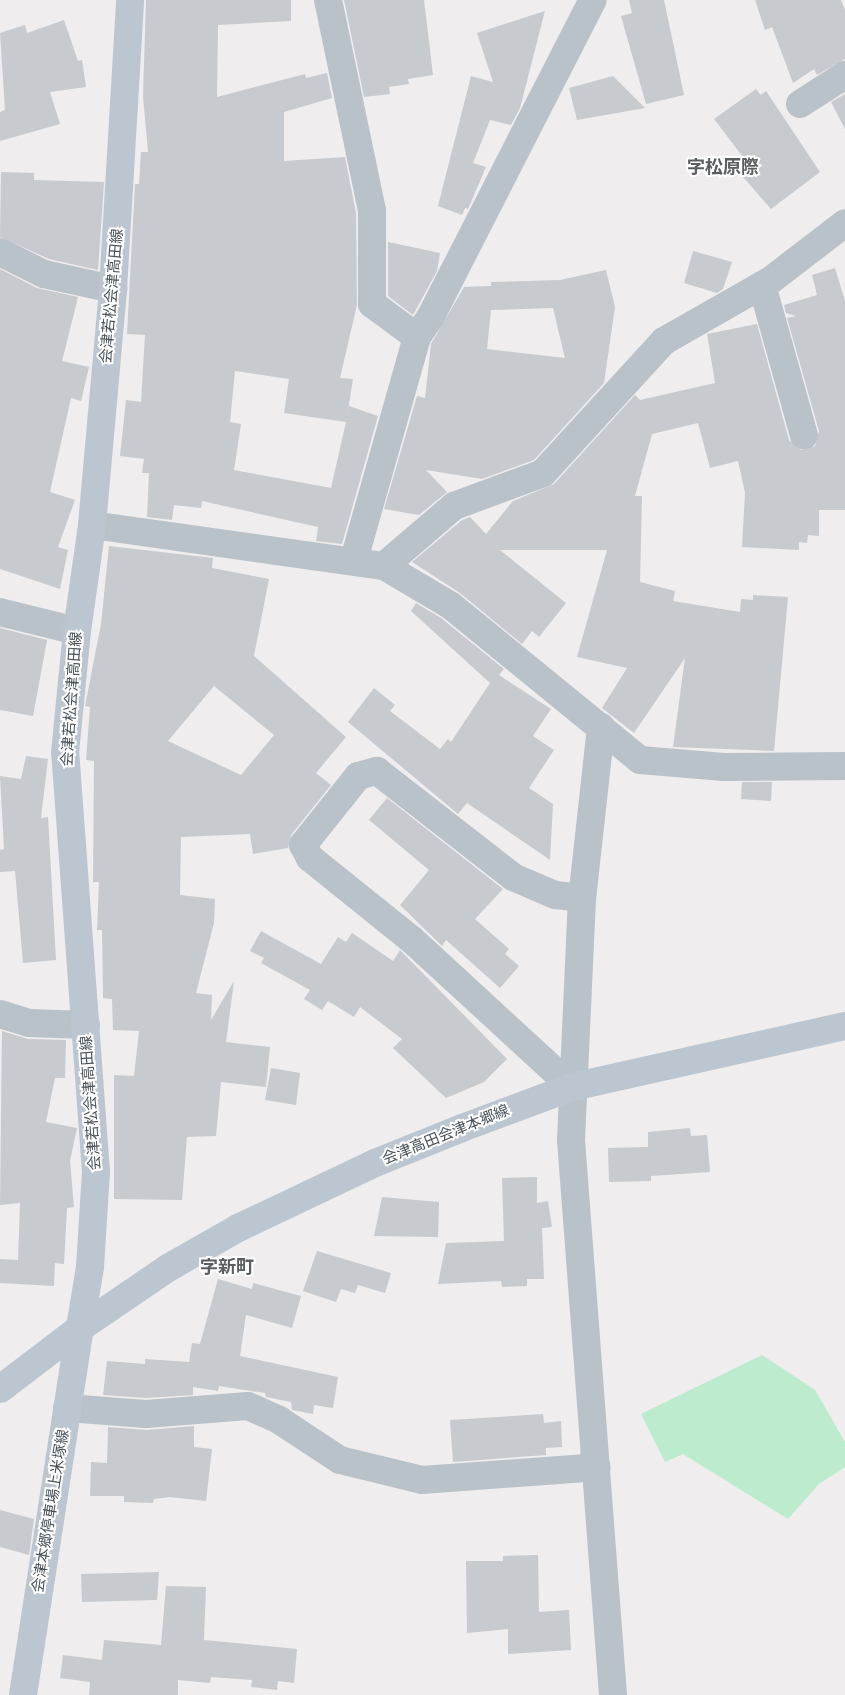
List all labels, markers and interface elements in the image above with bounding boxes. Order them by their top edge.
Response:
district label: 字松原際 [687,156,759,178]
street label: 会津若松会津高田線 [97,228,127,364]
street label: 会津若松会津高田線 [58,631,86,767]
street label: 会津若松会津高田線 [77,1035,105,1171]
street label: 会津高田会津本郷線 [380,1101,512,1169]
district label: 字新町 [200,1256,254,1278]
street label: 会津本郷停車場上米塚線 [29,1428,73,1594]

